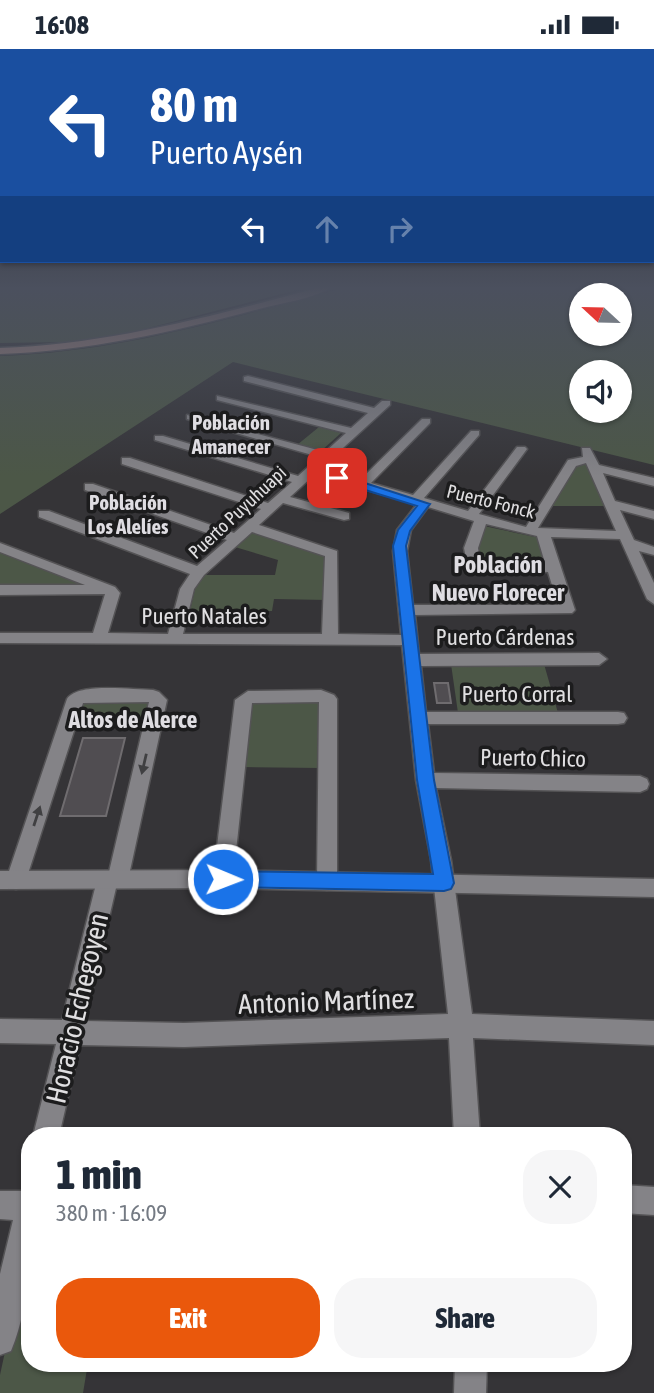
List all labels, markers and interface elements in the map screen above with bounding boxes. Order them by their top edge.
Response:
text: 16:08 [35,10,89,40]
text: 80 m [150,76,238,132]
icon: left [35,77,126,168]
text: Puerto Aysén [150,134,303,171]
icon: left [235,210,273,248]
icon: ahead [308,210,346,248]
icon: right [381,210,419,248]
north arrow [569,283,632,347]
map controls [569,283,632,423]
button: sound [569,360,632,423]
district label: Población Amanecer [191,410,271,458]
pin [307,448,367,508]
icon: arrive [318,459,356,497]
street label: Puerto Puyuhuapi [184,461,290,563]
street label: Puerto Fonck [445,479,538,523]
district label: Población Los Alelíes [88,490,169,538]
district label: Población Nuevo Florecer [432,551,565,606]
street label: Puerto Natales [141,603,267,629]
street label: Puerto Cárdenas [436,624,574,650]
street label: Puerto Corral [462,681,572,707]
district label: Altos de Alerce [67,706,198,733]
street label: Puerto Chico [480,744,586,772]
one-way arrow [138,753,149,775]
one-way arrow [33,805,43,826]
position arrow [186,842,260,916]
street label: Horacio Echegoyen [40,910,114,1106]
street label: Antonio Martínez [238,982,414,1020]
text: 1 min [56,1150,142,1198]
button: close [523,1150,597,1224]
text: 380 m · 16:09 [56,1200,167,1226]
button: Exit [56,1278,320,1358]
button: Share [334,1278,597,1358]

